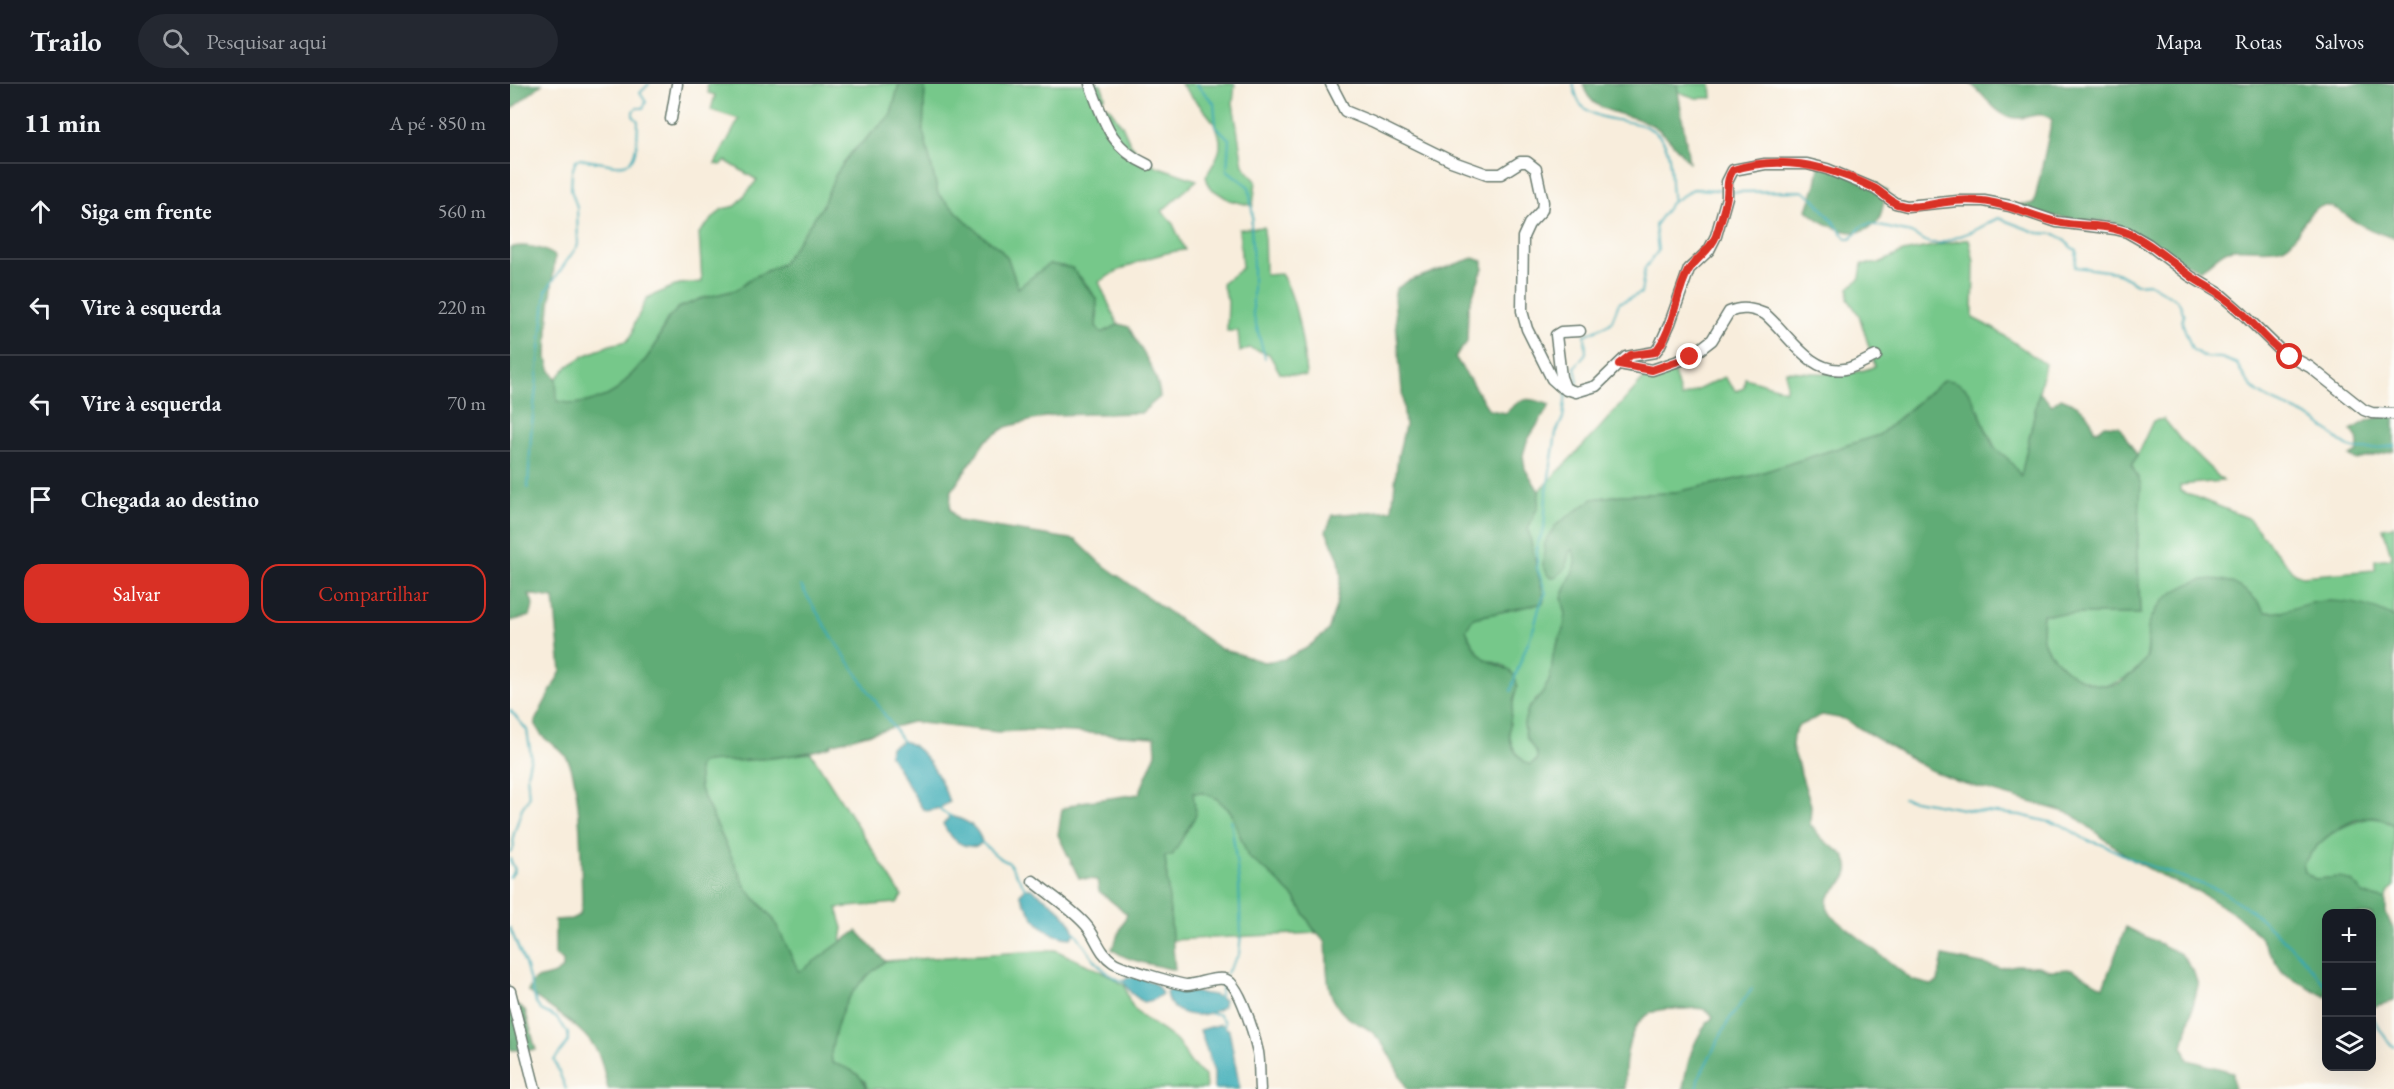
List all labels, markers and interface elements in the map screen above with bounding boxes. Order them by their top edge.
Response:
search box [138,14,558,68]
text: Trailo [30,23,102,59]
icon: search [159,25,192,58]
text: Pesquisar aqui [207,27,327,56]
text: Mapa [2156,28,2202,55]
text: Rotas [2235,28,2282,55]
text: Salvos [2315,28,2364,55]
text: 11 min [24,106,101,140]
text: A pé · 850 m [390,110,486,136]
icon: ahead [24,195,57,228]
text: Siga em frente [81,197,212,226]
text: 560 m [438,198,486,224]
icon: left [24,291,57,324]
text: Vire à esquerda [81,293,221,322]
text: 220 m [438,294,486,320]
route end [1676,343,1702,369]
route start [2276,343,2302,369]
icon: left [24,387,57,420]
text: Vire à esquerda [81,389,221,418]
text: 70 m [447,390,486,416]
icon: arrive [24,483,57,516]
text: Chegada ao destino [81,485,259,514]
button: Salvar [24,564,249,623]
button: Compartilhar [261,564,486,623]
map controls [2322,909,2376,1071]
button: + [2322,909,2376,963]
button: − [2322,963,2376,1017]
button: layers [2322,1017,2376,1071]

